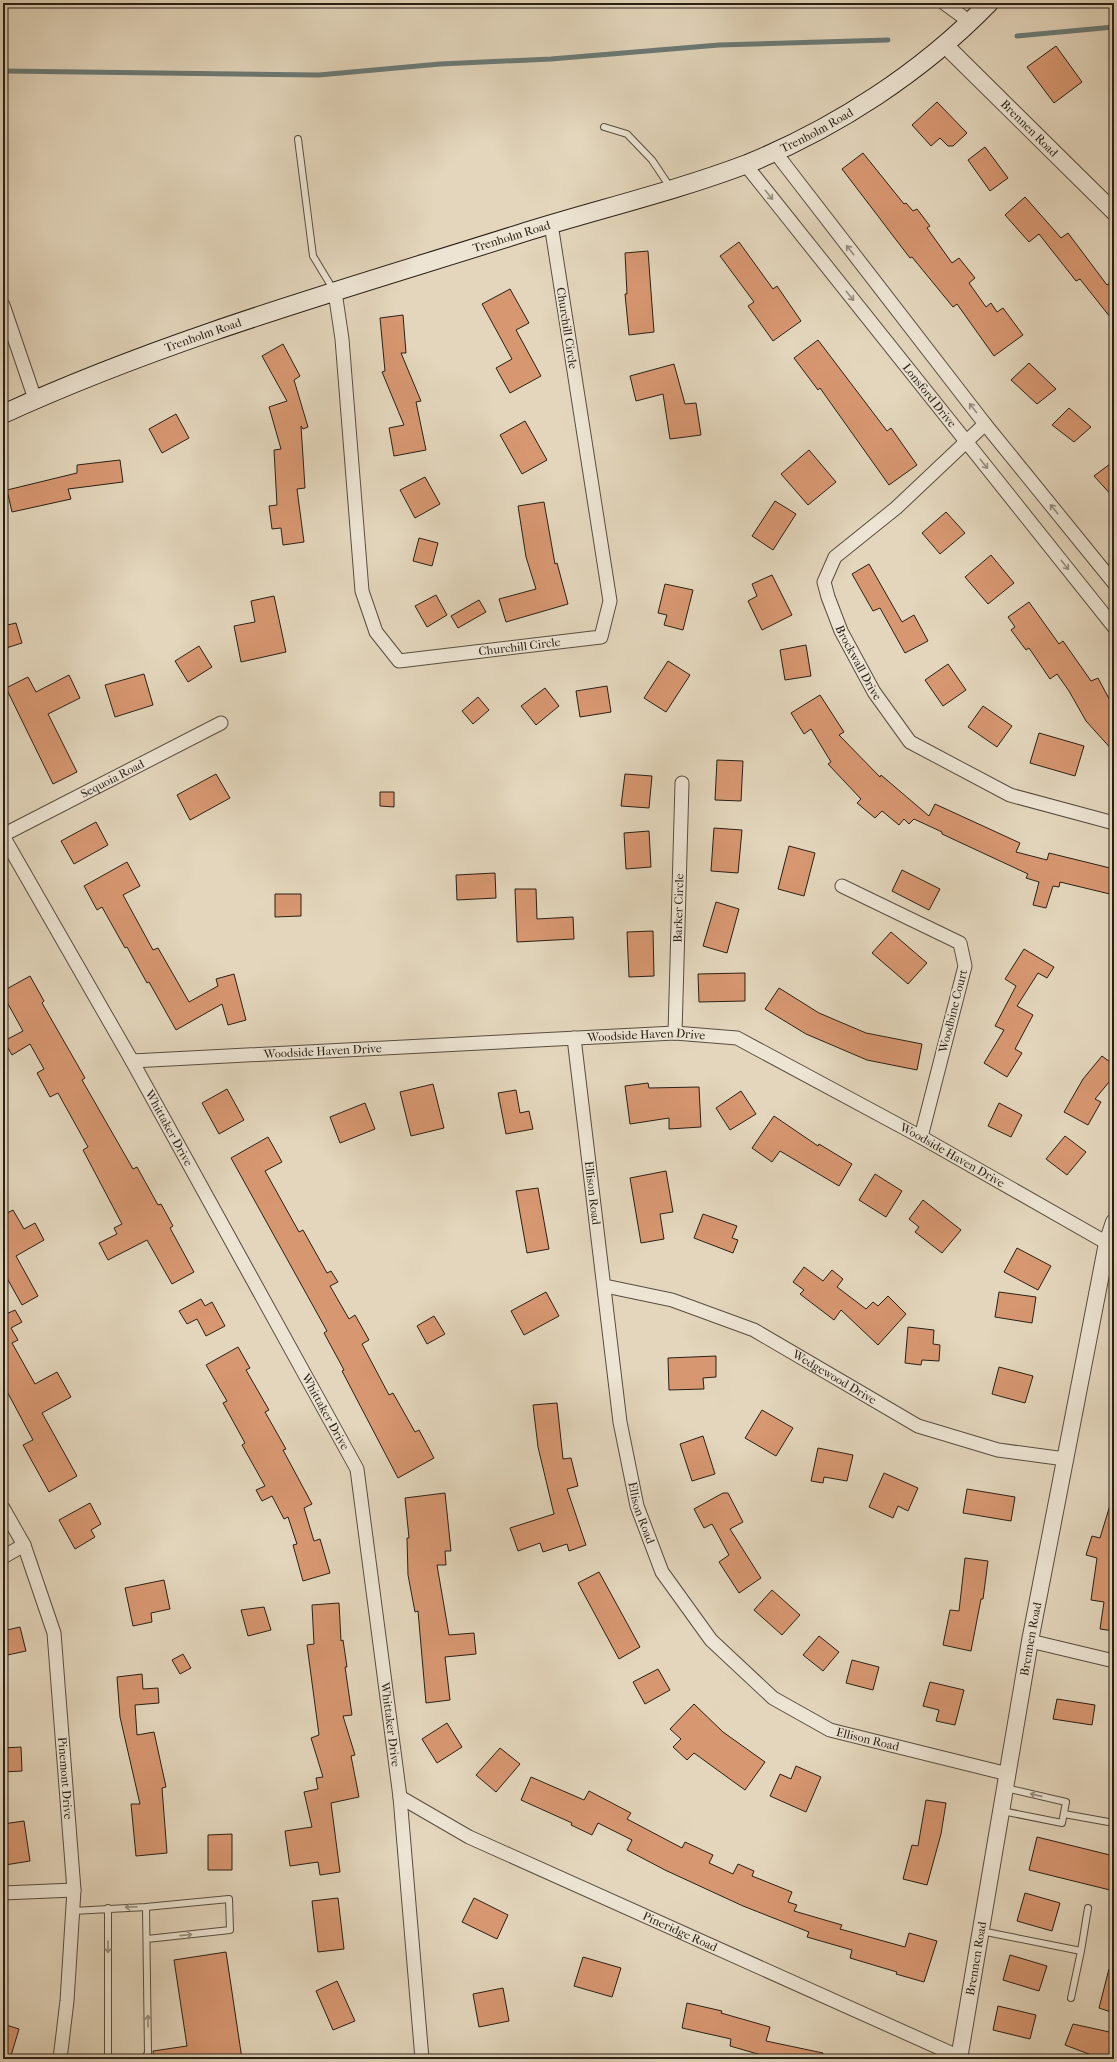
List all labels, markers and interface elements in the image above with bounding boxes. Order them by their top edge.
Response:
street label: Brennen Road [998,97,1061,160]
street label: Trenholm Road [778,105,856,155]
one-way arrow [765,189,774,200]
street label: Trenholm Road [471,218,552,255]
one-way arrow [846,244,855,255]
street label: Churchill Circle [554,286,580,370]
one-way arrow [846,291,855,302]
street label: Trenholm Road [162,315,244,355]
street label: Lonsford Drive [900,361,959,430]
one-way arrow [968,403,977,414]
one-way arrow [979,458,988,469]
one-way arrow [1050,504,1059,515]
one-way arrow [1060,560,1069,571]
street label: Brockwall Drive [832,623,885,703]
street label: Churchill Circle [478,635,561,658]
street label: Sequoia Road [78,756,147,801]
street label: Barker Circle [671,873,686,943]
street label: Woodbine Court [936,967,970,1055]
street label: Woodside Haven Drive [586,1026,706,1045]
street label: Woodside Haven Drive [262,1041,382,1061]
street label: Whittaker Drive [142,1087,196,1169]
street label: Woodside Haven Drive [897,1119,1007,1190]
street label: Ellison Road [582,1160,603,1226]
street label: Wedgewood Drive [789,1347,879,1407]
street label: Whittaker Drive [298,1370,352,1453]
street label: Ellison Road [625,1481,658,1546]
street label: Brennen Road [1017,1600,1044,1677]
street label: Whittaker Drive [378,1680,403,1768]
street label: Ellison Road [835,1725,901,1754]
street label: Pinemont Drive [55,1736,75,1820]
one-way arrow [1030,1791,1043,1799]
one-way arrow [125,1904,138,1911]
street label: Pineridge Road [640,1909,720,1955]
street label: Brennen Road [963,1920,989,1997]
one-way arrow [179,1931,192,1938]
one-way arrow [104,1940,112,1953]
one-way arrow [144,2015,152,2028]

